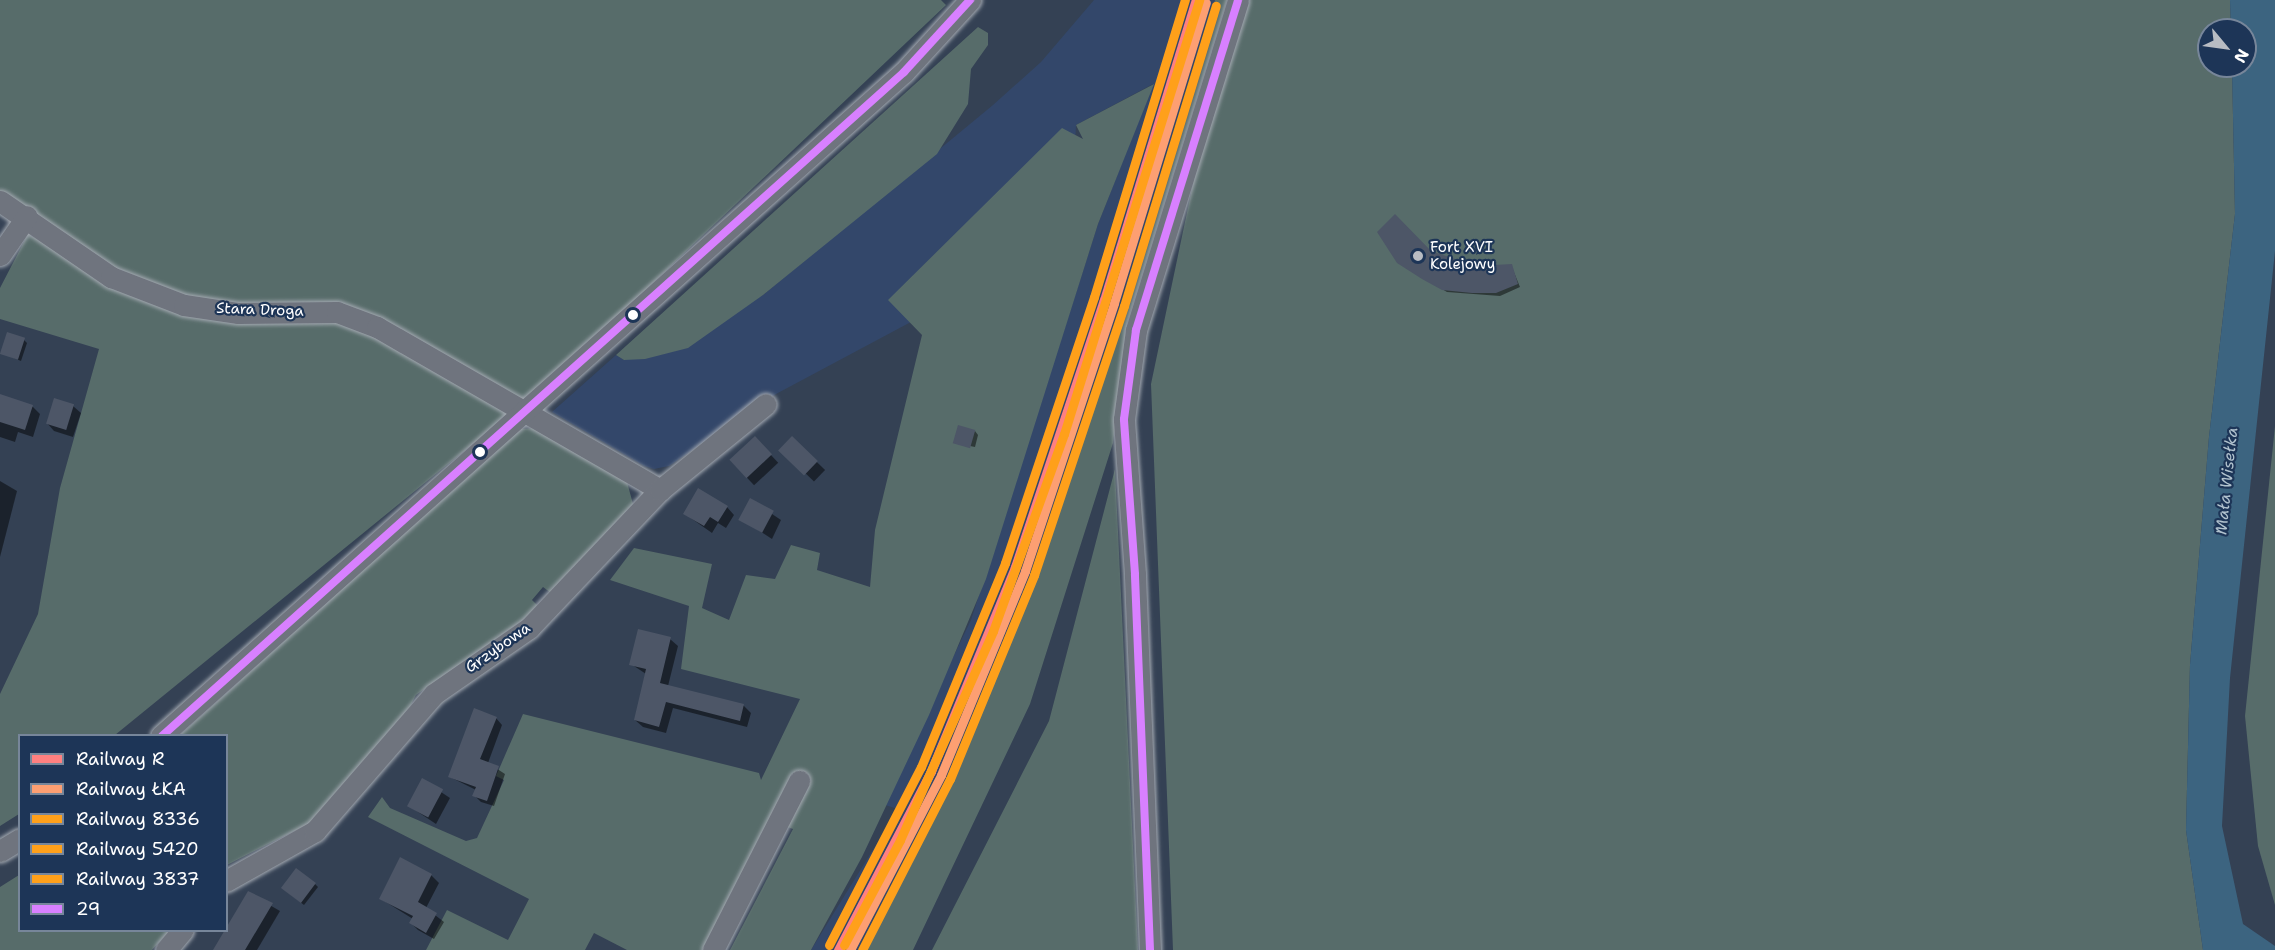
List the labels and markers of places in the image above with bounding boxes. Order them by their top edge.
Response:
place label: Fort XVI Kolejowy [1430,238,1495,273]
marker: Fort XVI Kolejowy [1411,249,1425,263]
unlabelled marker [627,309,639,321]
unlabelled marker [474,446,486,458]

